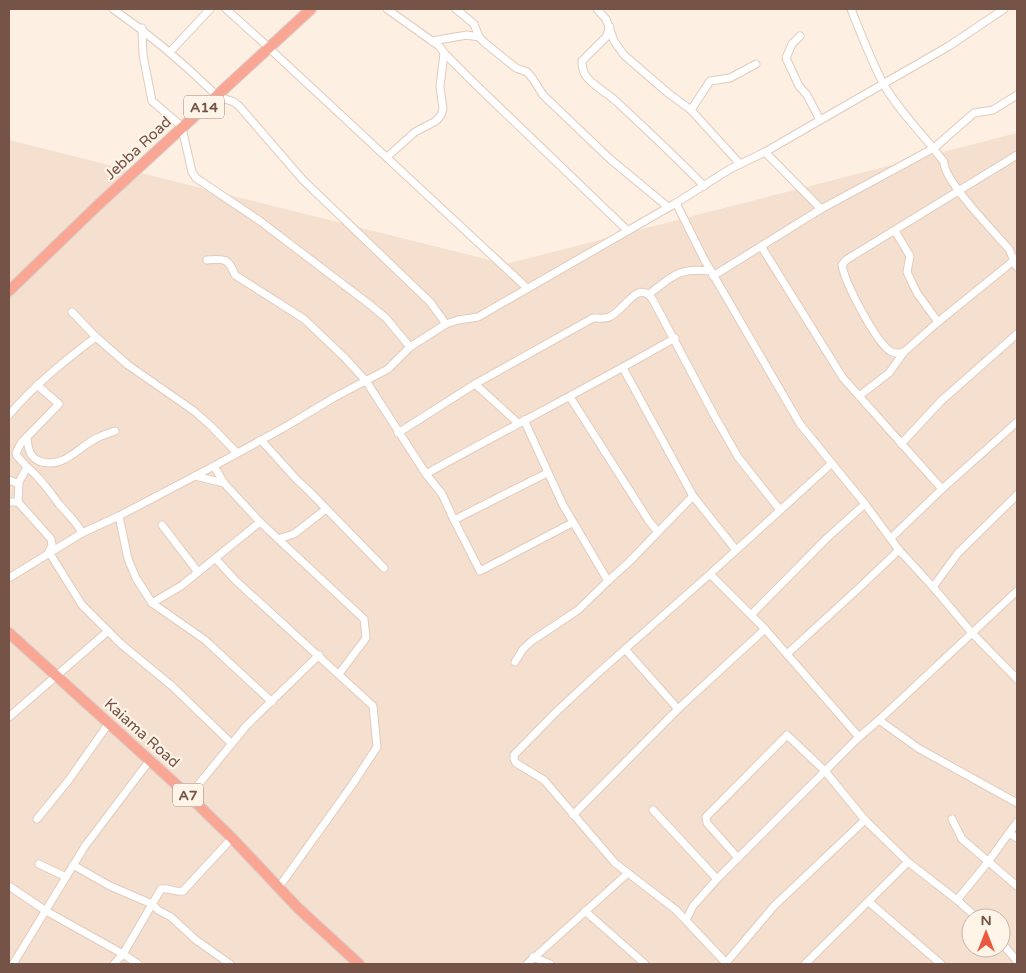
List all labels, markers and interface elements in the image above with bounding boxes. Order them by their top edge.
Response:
road number: A14 [184,95,224,118]
street label: Jebba Road [101,113,175,183]
street label: Kaiama Road [101,695,183,771]
road number: A7 [173,784,203,806]
north arrow [961,908,1011,958]
text: N [980,912,992,929]

